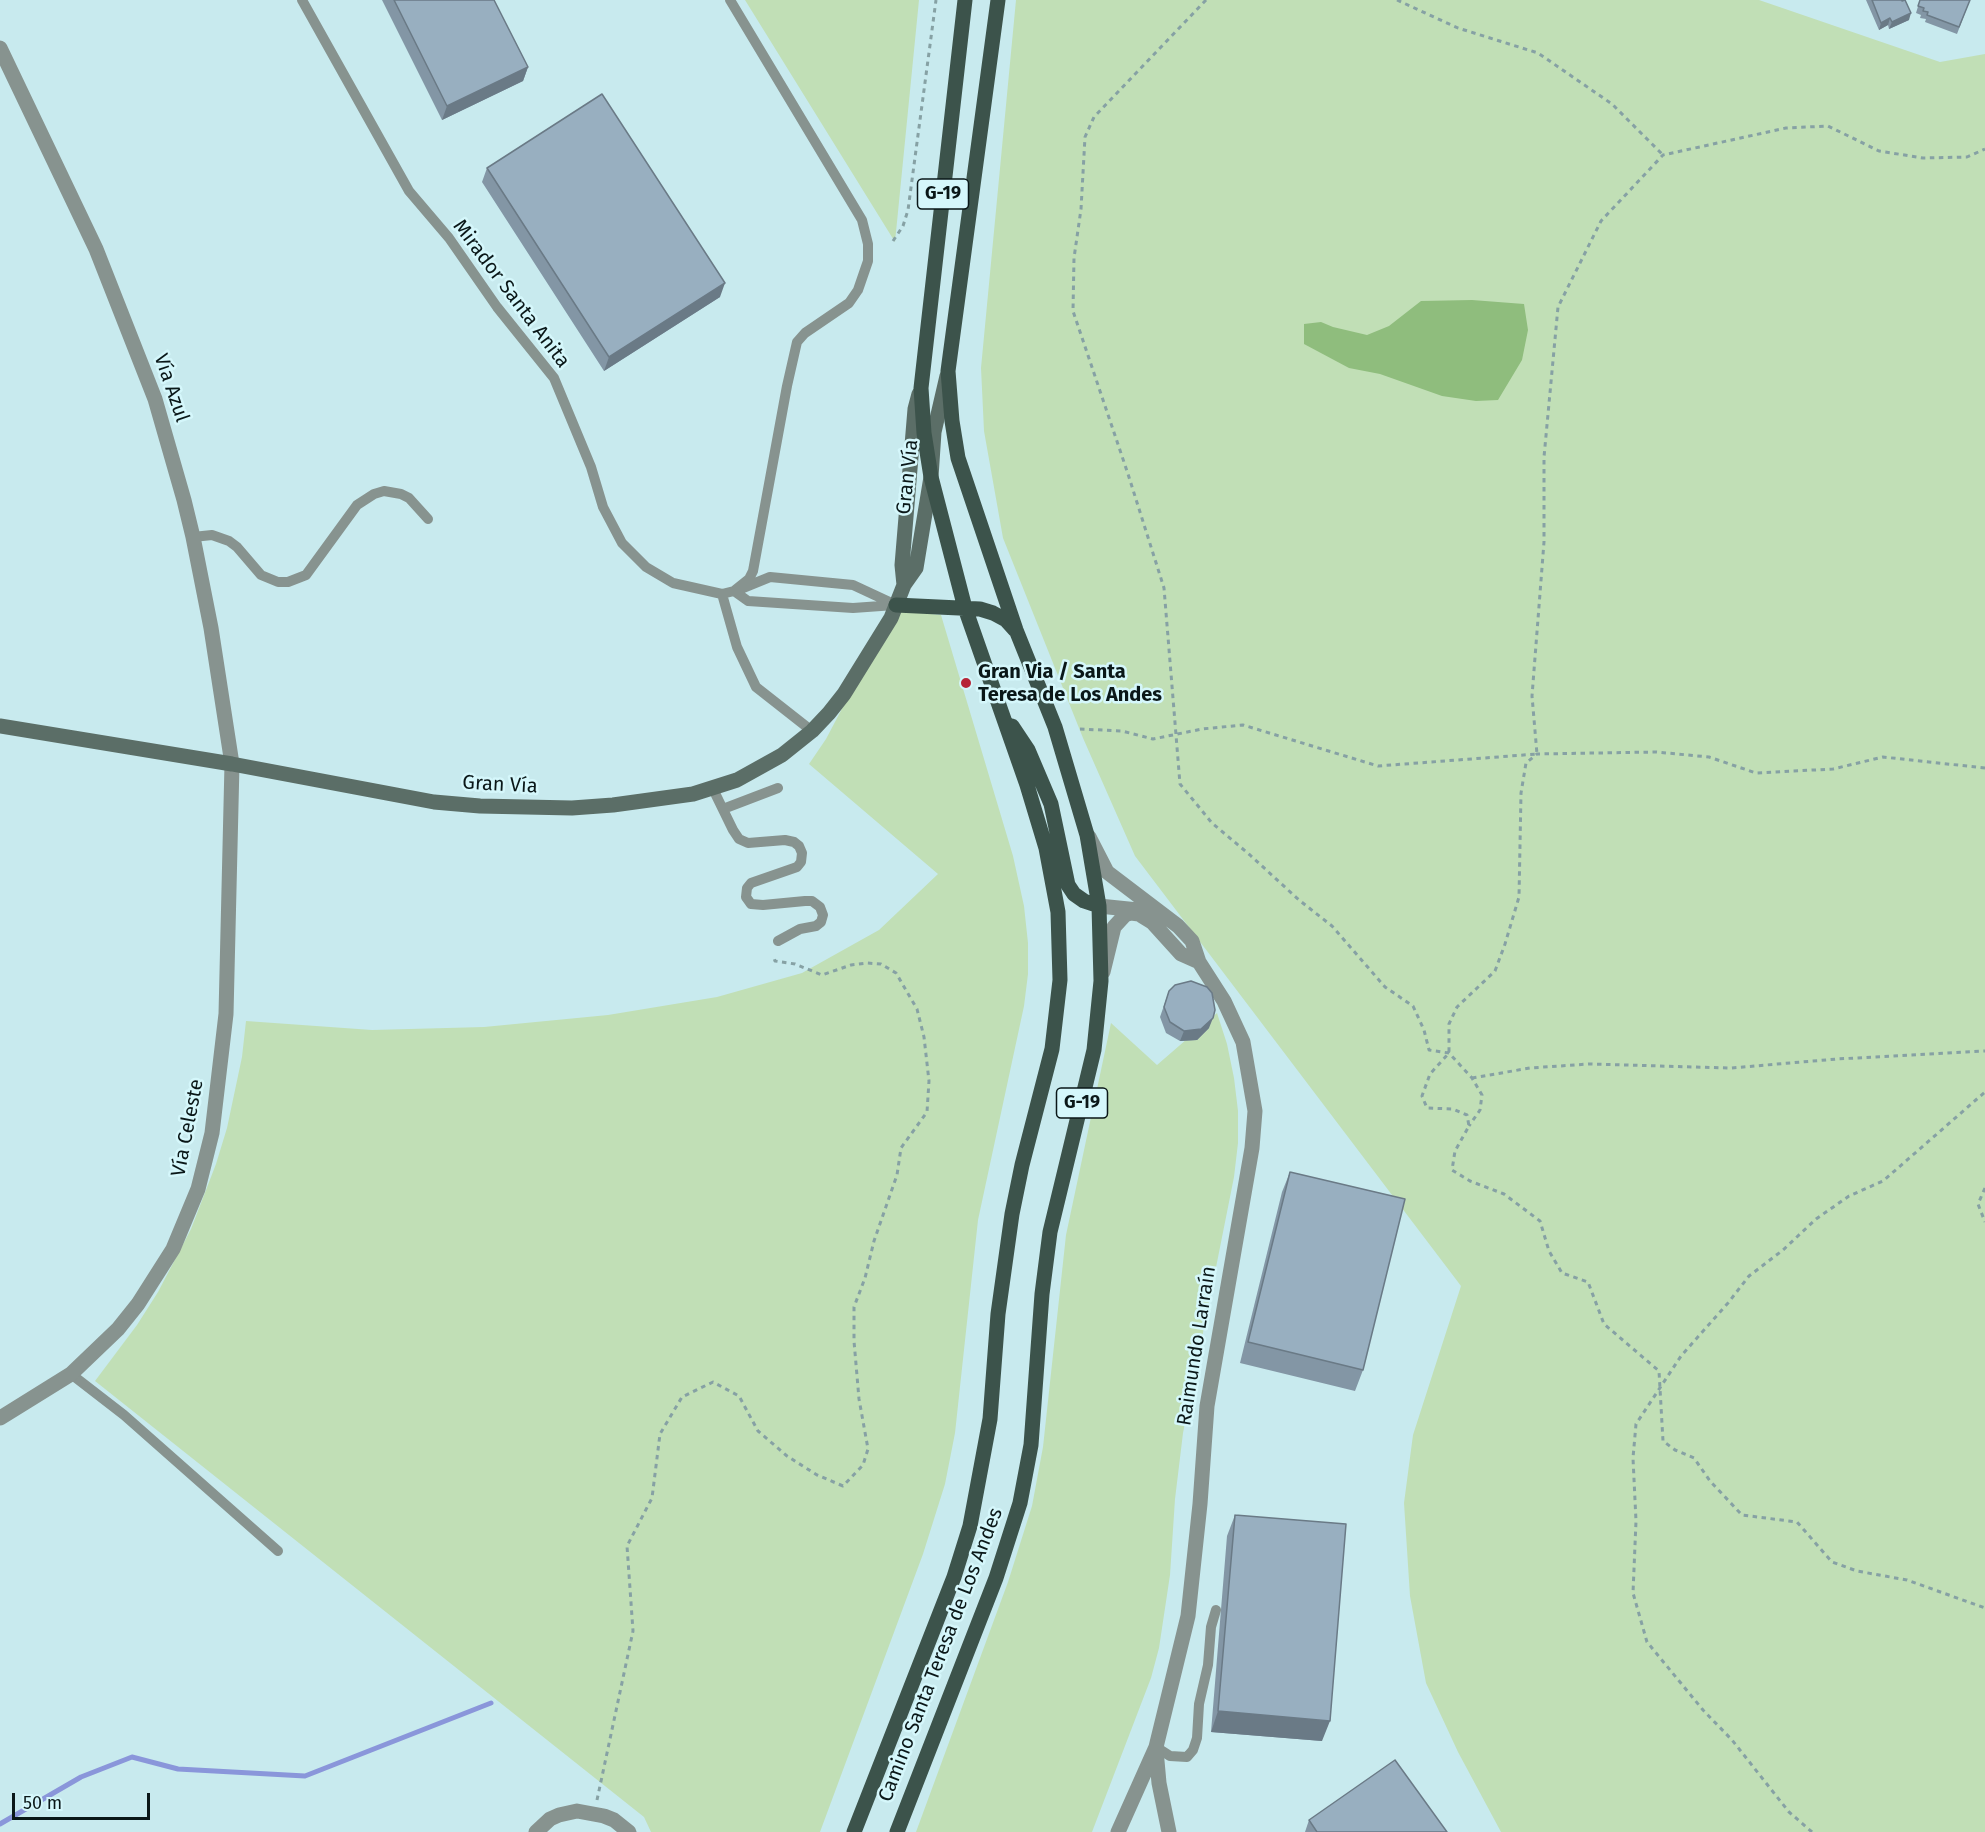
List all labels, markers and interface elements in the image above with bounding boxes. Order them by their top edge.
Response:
road number: G-19 [918,179,968,209]
street label: Mirador Santa Anita [447,215,575,373]
street label: Vía Azul [148,351,194,425]
street label: Gran Vía [892,438,924,516]
place label: Gran Via / Santa Teresa de Los Andes [978,660,1162,707]
marker: Gran Via / Santa Teresa de Los Andes [959,676,973,690]
street label: Gran Vía [462,771,538,799]
street label: Vía Celeste [167,1077,209,1179]
road number: G-19 [1056,1088,1108,1118]
street label: Raimundo Larraín [1173,1264,1221,1428]
street label: Camino Santa Teresa de Los Andes [874,1505,1008,1805]
scale bar [15,1781,153,1819]
text: 50 m [23,1792,62,1814]

